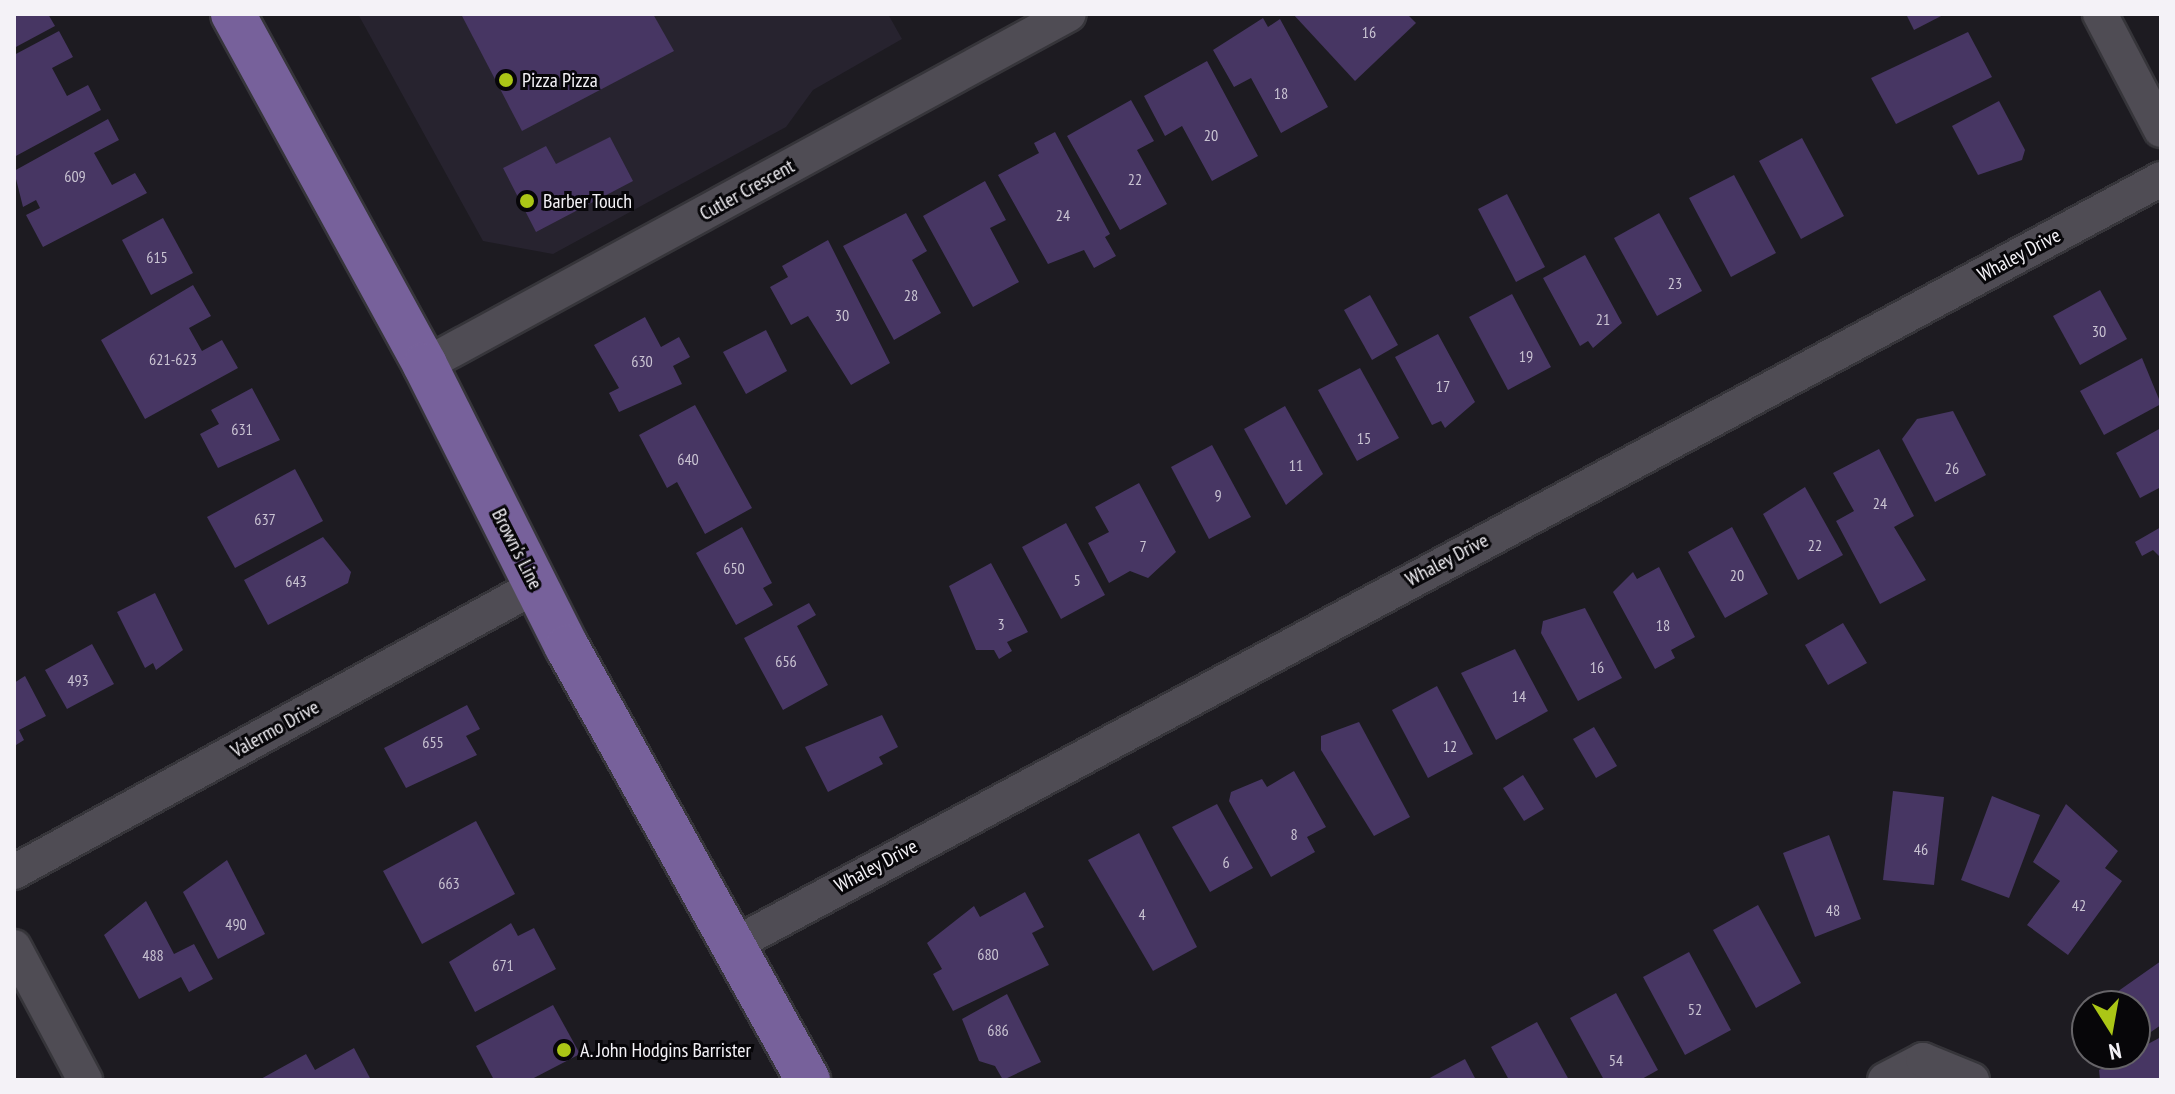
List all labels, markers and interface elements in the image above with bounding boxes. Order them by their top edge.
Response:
house number: 16 [1362,22,1376,42]
place label: Pizza Pizza [522,68,598,92]
marker: Pizza Pizza [497,71,515,89]
house number: 18 [1274,83,1288,103]
house number: 20 [1204,125,1218,145]
street label: Cutler Crescent [696,154,798,226]
house number: 609 [64,166,86,186]
house number: 22 [1128,169,1142,189]
place label: Barber Touch [543,189,633,213]
marker: Barber Touch [518,192,536,210]
house number: 24 [1056,205,1070,225]
street label: Whaley Drive [1973,223,2065,287]
house number: 615 [146,247,168,267]
house number: 23 [1668,273,1682,293]
house number: 28 [904,285,918,305]
house number: 30 [835,305,849,325]
house number: 21 [1596,309,1610,329]
house number: 30 [2092,321,2106,341]
house number: 19 [1519,346,1533,366]
house number: 621-623 [149,349,197,369]
house number: 630 [631,351,653,371]
house number: 17 [1436,376,1450,396]
house number: 631 [231,419,253,439]
house number: 15 [1357,428,1371,448]
house number: 640 [677,449,699,469]
house number: 11 [1289,455,1303,475]
house number: 26 [1945,458,1959,478]
house number: 9 [1214,485,1222,505]
house number: 24 [1873,493,1887,513]
street label: Brown's Line [487,505,547,593]
house number: 637 [254,509,276,529]
street label: Whaley Drive [1401,528,1493,592]
house number: 22 [1808,535,1822,555]
house number: 7 [1139,536,1147,556]
house number: 650 [723,558,745,578]
house number: 20 [1730,565,1744,585]
house number: 5 [1073,570,1081,590]
house number: 643 [285,571,307,591]
house number: 3 [997,614,1005,634]
house number: 18 [1656,615,1670,635]
house number: 656 [775,651,797,671]
house number: 16 [1590,657,1604,677]
house number: 493 [67,670,89,690]
house number: 14 [1512,686,1526,706]
street label: Valermo Drive [227,695,323,763]
house number: 655 [422,732,444,752]
house number: 12 [1443,736,1457,756]
house number: 8 [1290,824,1298,844]
street label: Whaley Drive [830,834,922,898]
house number: 46 [1914,839,1928,859]
house number: 6 [1222,852,1230,872]
house number: 663 [438,873,460,893]
house number: 42 [2072,895,2086,915]
house number: 48 [1826,900,1840,920]
house number: 4 [1138,904,1146,924]
house number: 490 [225,914,247,934]
house number: 680 [977,944,999,964]
house number: 488 [142,945,164,965]
house number: 671 [492,955,514,975]
north arrow [2071,990,2151,1070]
house number: 52 [1688,999,1702,1019]
house number: 686 [987,1020,1009,1040]
text: N [2107,1037,2124,1066]
place label: A. John Hodgins Barrister [580,1038,752,1062]
marker: A. John Hodgins Barrister [555,1041,573,1059]
house number: 54 [1609,1050,1623,1070]

